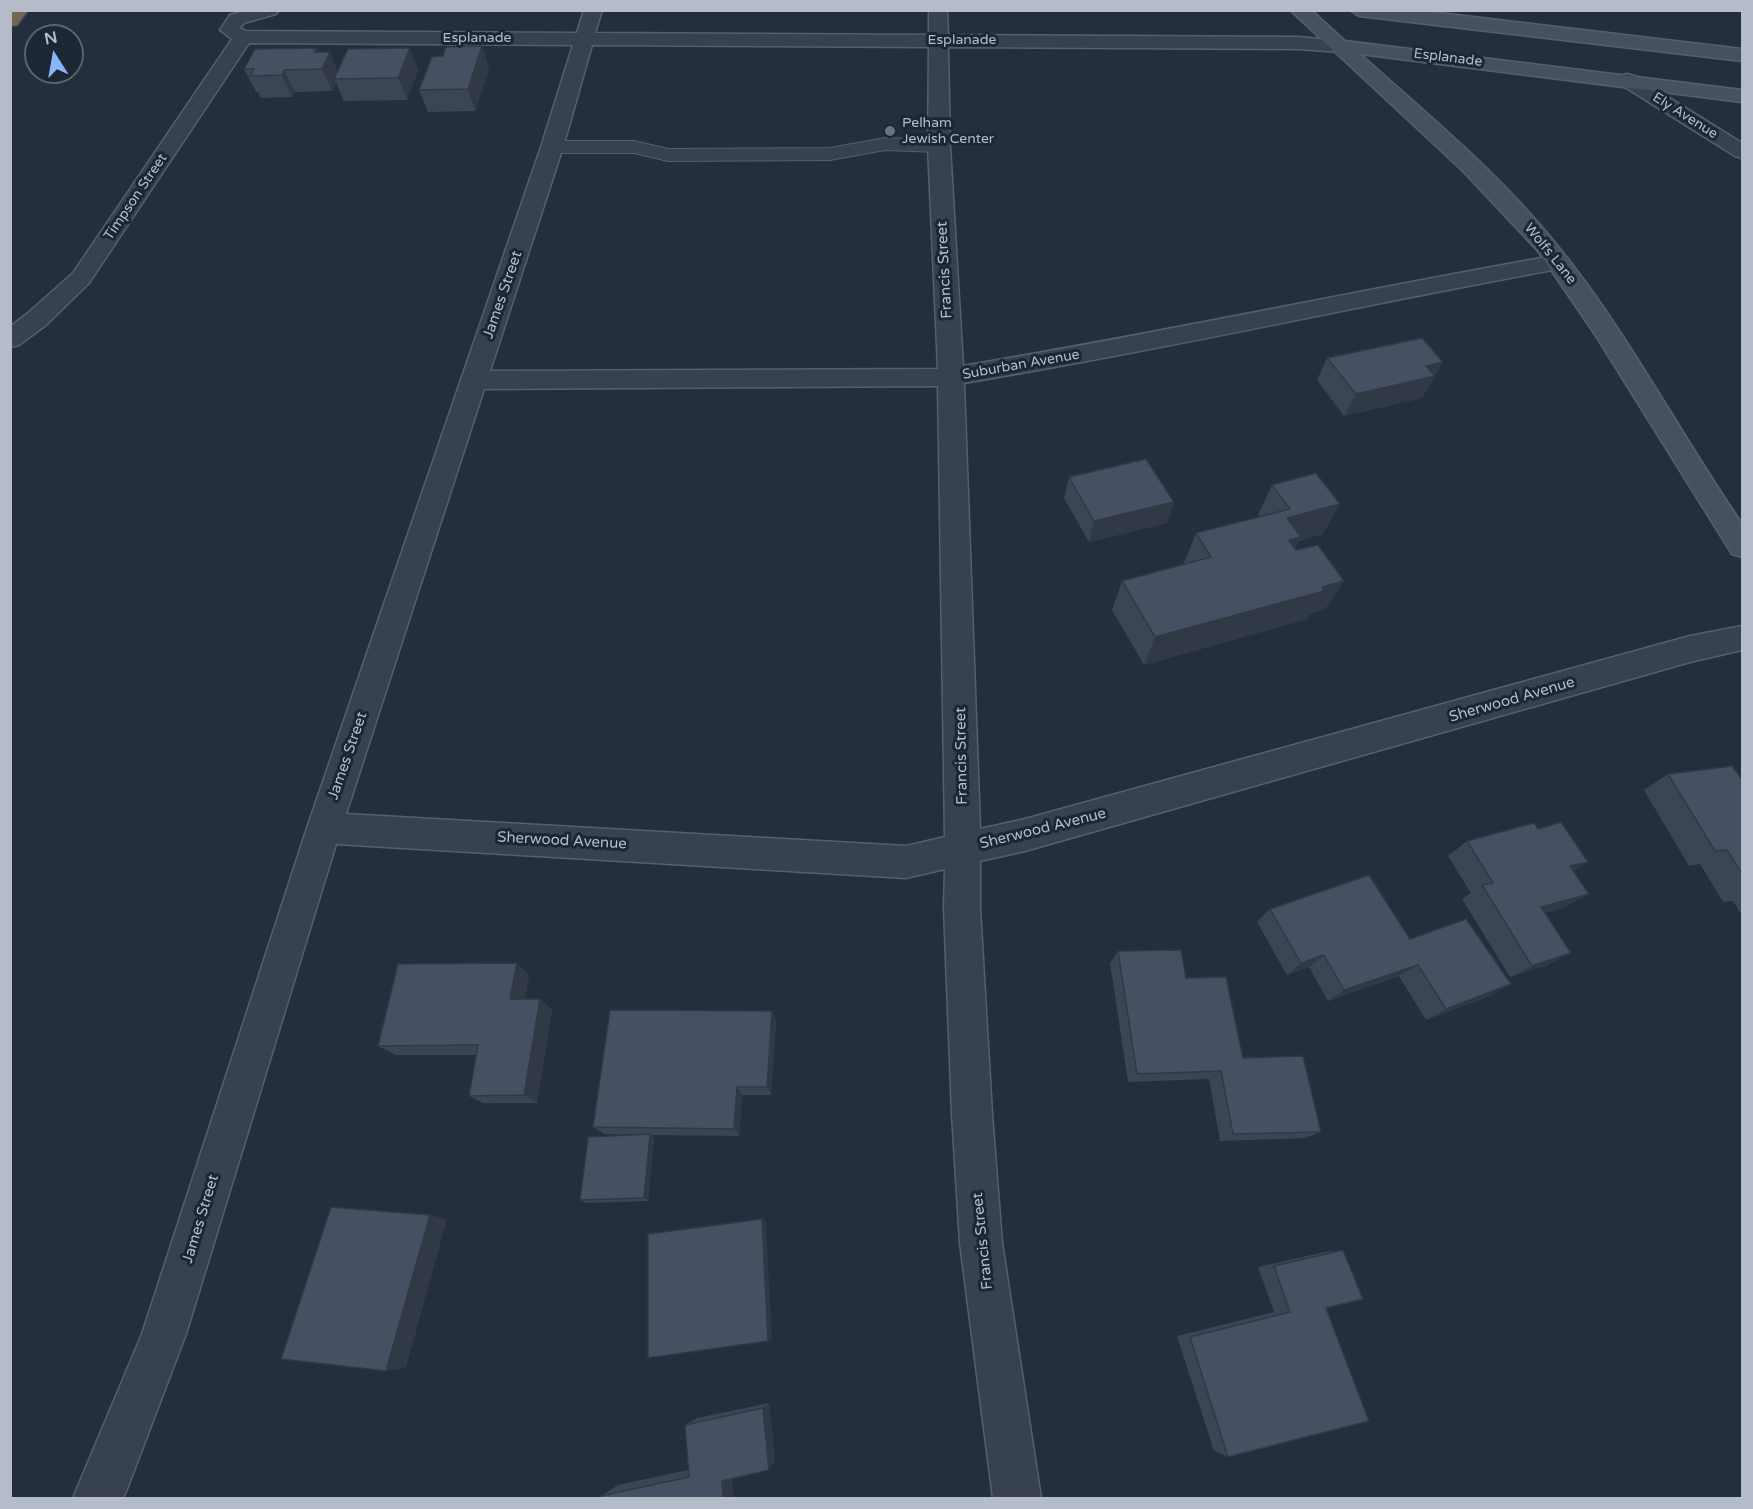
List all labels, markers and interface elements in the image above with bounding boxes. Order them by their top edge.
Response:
north arrow [24,24,84,84]
text: N [43,27,59,49]
street label: Esplanade [443,30,511,46]
street label: Esplanade [928,32,996,48]
street label: Esplanade [1413,45,1483,71]
street label: Ely Avenue [1649,89,1721,143]
place label: Pelham Jewish Center [902,115,994,148]
marker: Pelham Jewish Center [883,124,897,138]
street label: Timpson Street [101,150,171,244]
street label: Wolfs Lane [1520,220,1580,288]
street label: Francis Street [933,221,957,319]
street label: James Street [480,249,526,341]
street label: Suburban Avenue [961,346,1081,384]
street label: Sherwood Avenue [1447,673,1577,727]
street label: Francis Street [952,707,972,805]
street label: James Street [325,710,371,802]
street label: Sherwood Avenue [978,805,1108,853]
street label: Sherwood Avenue [497,829,627,853]
street label: James Street [179,1173,223,1265]
street label: Francis Street [969,1191,997,1291]

